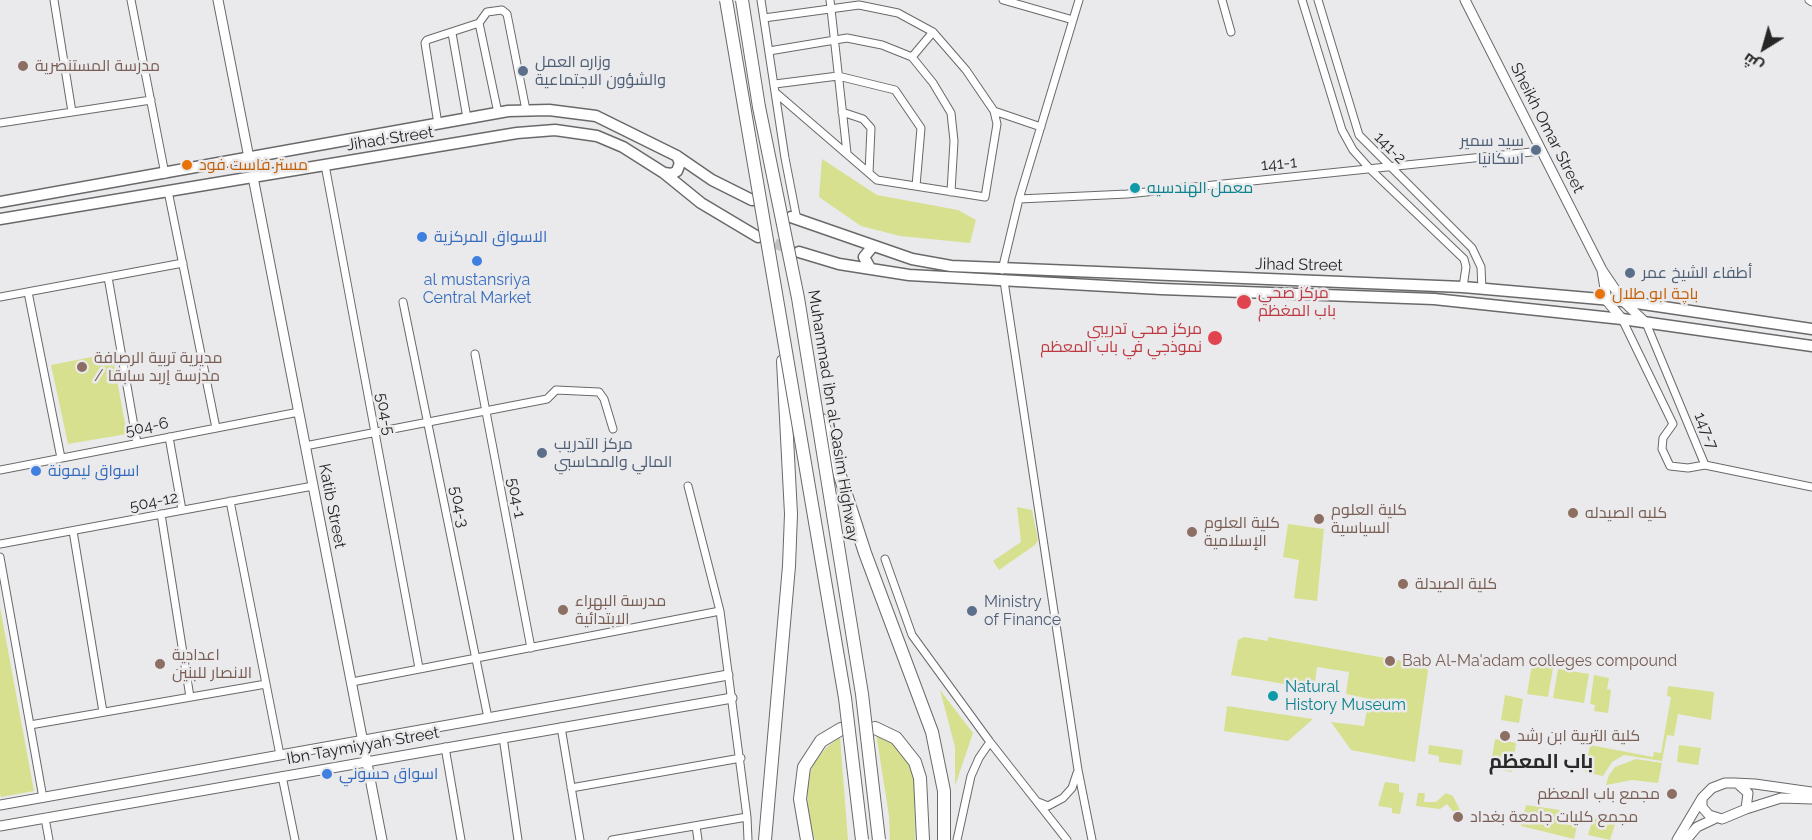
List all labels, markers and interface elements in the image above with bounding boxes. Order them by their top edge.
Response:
north arrow [1734,18,1794,78]
text: ش [1739,49,1767,77]
place label: وزاره العمل والشؤون الاجتماعية [535,52,666,90]
place label: مدرسة المستنصرية [35,56,160,76]
marker: مدرسة المستنصرية [16,59,30,73]
street label: Sheikh Omar Street [1506,60,1588,196]
marker: وزاره العمل والشؤون الاجتماعية [516,64,530,78]
street label: Jihad Street [345,123,435,155]
street label: 141-2 [1370,128,1410,168]
place label: سيد سمير اسكانيا [1460,131,1524,169]
marker: سيد سمير اسكانيا [1529,143,1543,157]
street label: 141-1 [1260,153,1298,175]
place label: مستر فاست فود [199,155,308,175]
marker: مستر فاست فود [180,158,194,172]
place label: معمل الهندسيه [1147,178,1253,198]
marker: معمل الهندسيه [1128,181,1142,195]
place label: الاسواق المركزية [434,227,547,247]
marker: الاسواق المركزية [415,230,429,244]
marker: al mustansriya Central Market [470,254,484,268]
street label: Jihad Street [1255,255,1343,275]
place label: أطفاء الشيخ عمر [1642,263,1752,283]
marker: أطفاء الشيخ عمر [1623,266,1637,280]
place label: al mustansriya Central Market [423,270,531,308]
place label: مركز صحي باب المغظم [1258,283,1336,321]
place label: باچة ابو طلال [1612,284,1698,304]
marker: باچة ابو طلال [1593,287,1607,301]
street label: Muhammad ibn al-Qasim Highway [804,289,862,543]
marker: مركز صحي باب المغظم [1235,293,1253,311]
place label: مركز صحي تدريبي نموذجي في باب المعظم [1040,319,1202,357]
marker: مركز صحي تدريبي نموذجي في باب المعظم [1206,329,1224,347]
place label: مديرية تربية الرصافة / مدرسة إربد سابقا [94,348,222,386]
marker: مديرية تربية الرصافة / مدرسة إربد سابقا [75,360,89,374]
street label: 504-5 [372,391,398,437]
street label: 147-7 [1690,410,1722,452]
street label: 504-6 [124,413,170,441]
place label: مركز التدريب المالي والمحاسبي [554,434,672,472]
marker: مركز التدريب المالي والمحاسبي [535,446,549,460]
place label: اسواق ليمونة [48,461,140,481]
street label: Katib Street [314,462,350,550]
marker: اسواق ليمونة [29,464,43,478]
street label: 504-1 [503,476,529,520]
street label: 504-3 [446,485,472,529]
street label: 504-12 [128,488,180,516]
place label: كلية العلوم السياسية [1331,500,1407,538]
place label: كليه الصيدله [1585,503,1667,523]
marker: كليه الصيدله [1566,506,1580,520]
marker: كلية العلوم السياسية [1312,512,1326,526]
place label: كلية العلوم الإسلامية [1204,513,1280,551]
marker: كلية العلوم الإسلامية [1185,525,1199,539]
place label: كلية الصيدلة [1415,574,1497,594]
marker: كلية الصيدلة [1396,577,1410,591]
place label: مدرسة البهراء الابتدائية [575,591,666,629]
place label: Ministry of Finance [984,592,1061,630]
marker: مدرسة البهراء الابتدائية [556,603,570,617]
marker: Ministry of Finance [965,604,979,618]
place label: اعدادية الانصار للبنين [172,645,252,683]
place label: Bab Al-Ma'adam colleges compound [1402,651,1677,671]
marker: Bab Al-Ma'adam colleges compound [1383,654,1397,668]
marker: اعدادية الانصار للبنين [153,657,167,671]
place label: Natural History Museum [1285,677,1406,715]
marker: Natural History Museum [1266,689,1280,703]
street label: Ibn Taymiyyah Street [285,723,441,769]
place label: كلية التربية ابن رشد [1517,726,1640,746]
marker: كلية التربية ابن رشد [1498,729,1512,743]
district label: باب المعظم [1489,750,1593,774]
place label: اسواق حسوني [339,764,438,784]
marker: اسواق حسوني [320,767,334,781]
place label: مجمع باب المعظم [1537,784,1660,804]
marker: مجمع باب المعظم [1665,787,1679,801]
place label: مجمع كليات جامعة بغداد [1470,807,1638,827]
marker: مجمع كليات جامعة بغداد [1451,810,1465,824]

